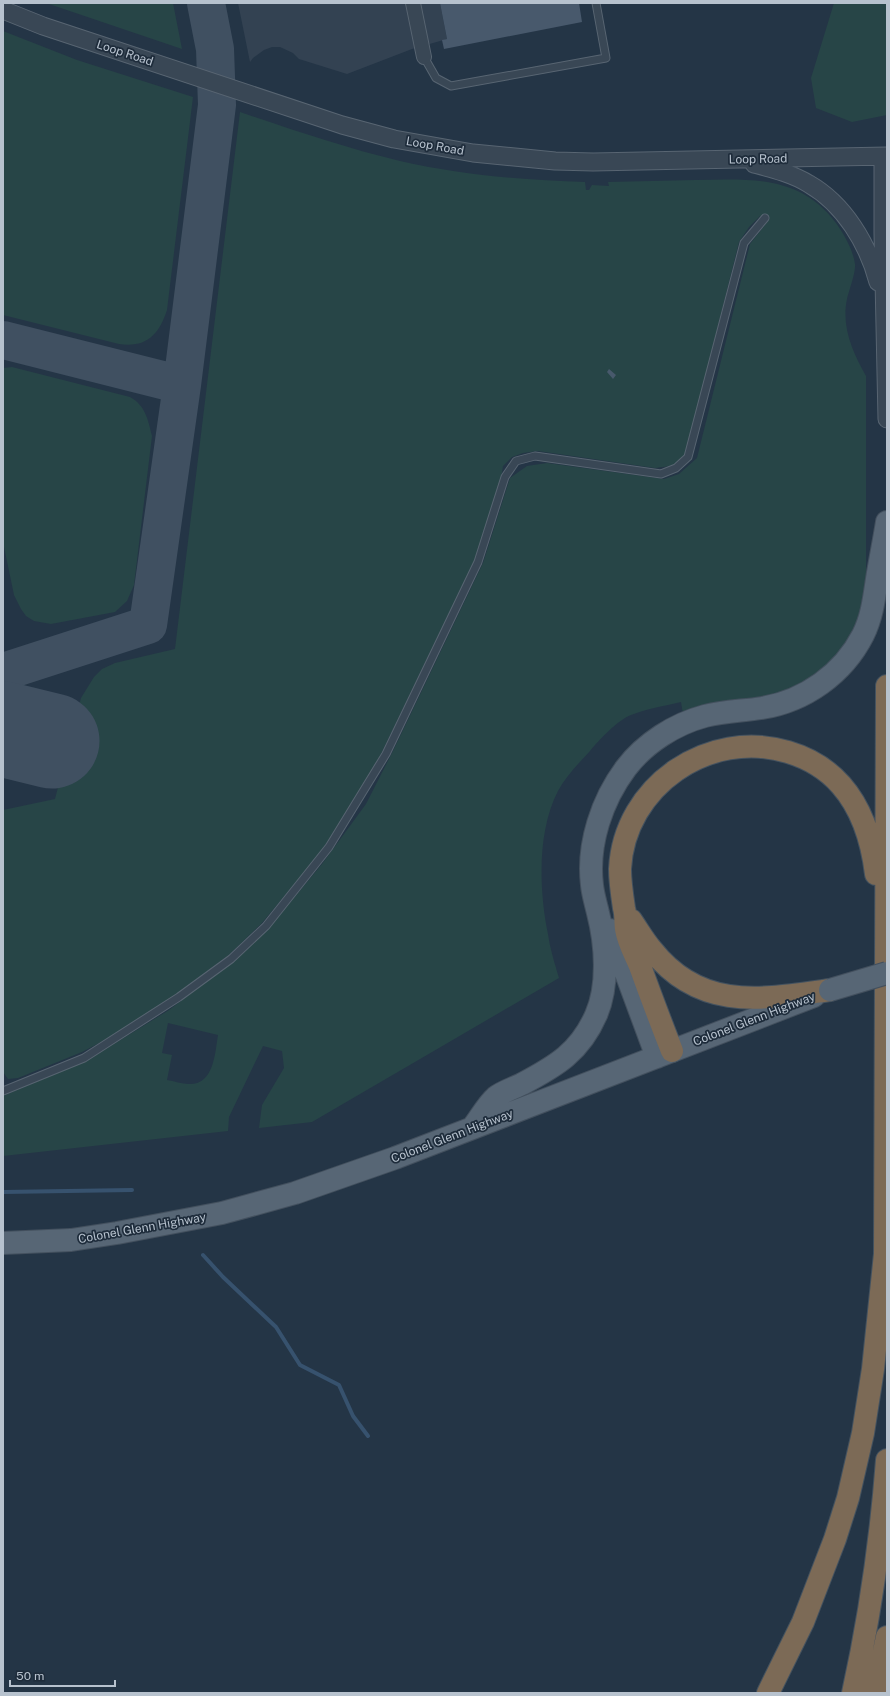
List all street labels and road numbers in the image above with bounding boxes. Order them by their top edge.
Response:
street label: Loop Road [95,37,155,69]
street label: Loop Road [405,134,465,158]
street label: Loop Road [729,151,787,167]
street label: Colonel Glenn Highway [691,989,818,1049]
street label: Colonel Glenn Highway [389,1106,516,1166]
street label: Colonel Glenn Highway [77,1210,208,1246]

